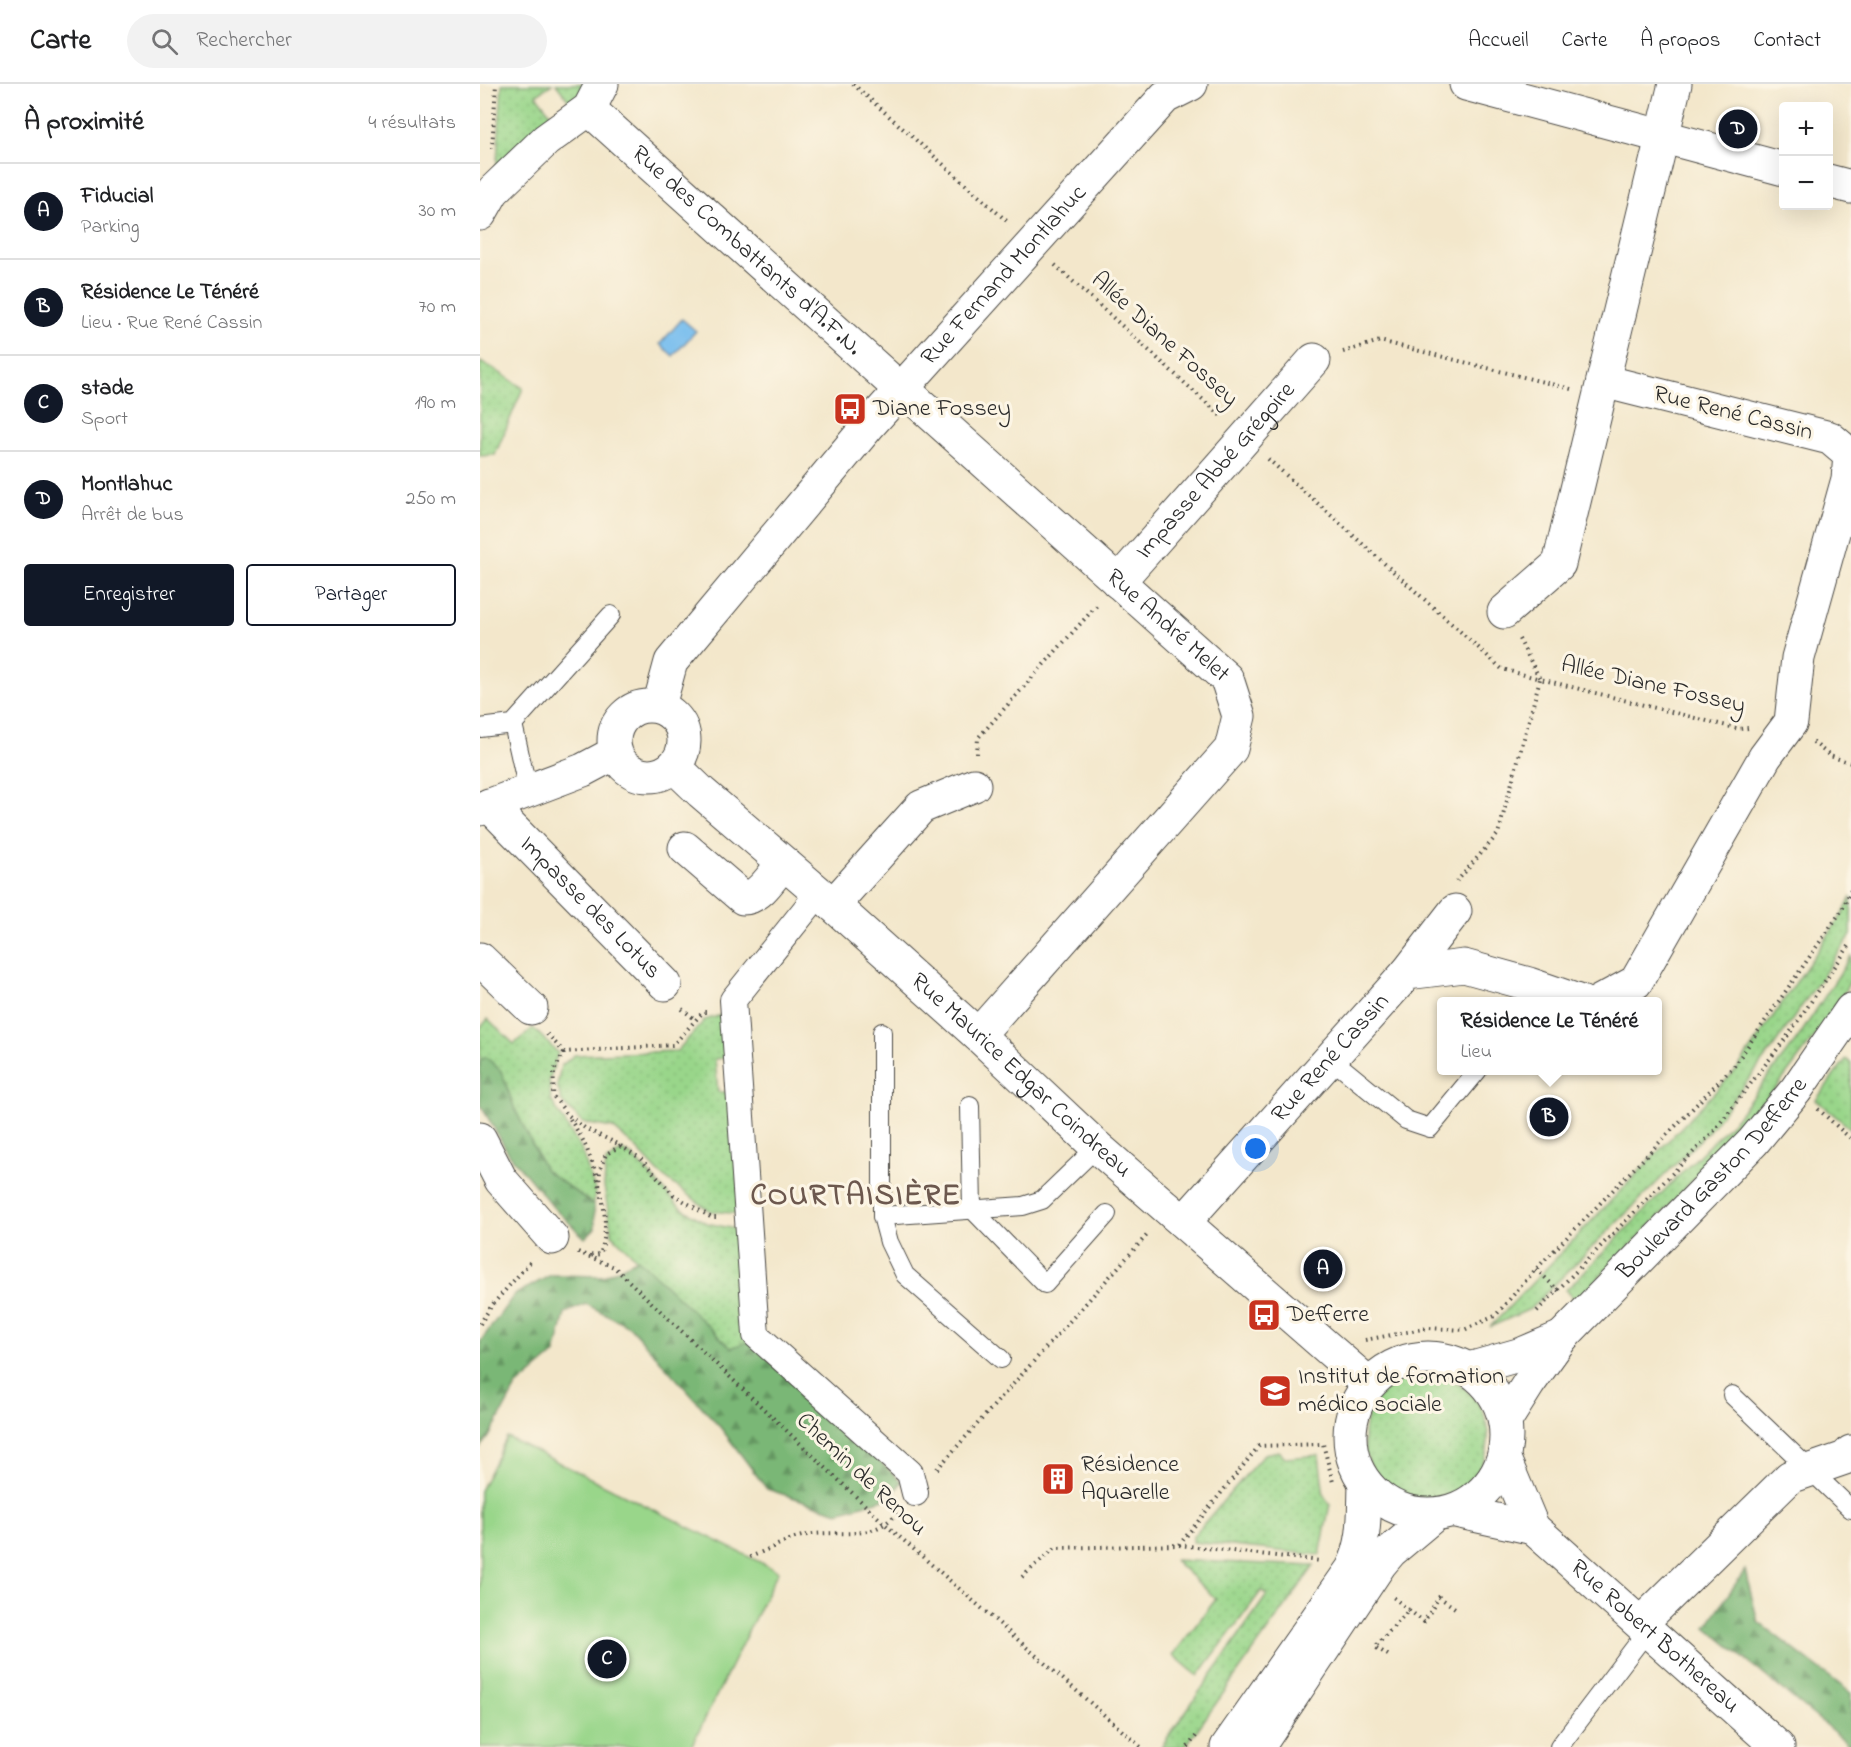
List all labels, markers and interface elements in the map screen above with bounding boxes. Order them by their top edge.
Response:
search box [127,14,547,68]
text: Carte [30,21,91,62]
icon: search [148,25,181,58]
text: Rechercher [196,25,292,57]
text: Accueil [1468,26,1529,56]
text: Carte [1562,26,1607,56]
text: À propos [1640,26,1720,56]
text: Contact [1753,26,1821,56]
map controls [1779,102,1833,210]
button: + [1779,102,1833,156]
text: À proximité [24,104,144,142]
pin: D [1718,106,1758,152]
text: 4 résultats [368,109,456,138]
street label: Rue des Combattants d'A.F.N. [623,137,870,365]
button: − [1779,156,1833,210]
street label: Rue Fernand Montlahuc [913,177,1095,374]
text: Fiducial [81,181,153,213]
text: A [37,197,50,226]
text: 30 m [419,197,456,226]
text: Parking [81,213,140,242]
street label: Allée Diane Fossey [1082,264,1246,417]
text: Résidence Le Ténéré [81,277,259,309]
text: B [37,293,50,322]
text: 70 m [419,293,456,322]
text: Lieu · Rue René Cassin [81,309,262,338]
text: stade [81,373,134,405]
street label: Impasse Abbé Grégoire [1128,374,1304,568]
street label: Rue René Cassin [1650,377,1816,451]
text: C [38,389,49,418]
text: 190 m [414,389,456,418]
bus stop icon: Diane Fossey [832,391,868,427]
place label: Diane Fossey [872,392,1011,428]
text: Sport [81,405,128,434]
text: Montlahuc [81,469,172,501]
text: D [36,485,51,514]
text: 250 m [405,485,456,514]
text: Arrêt de bus [81,501,184,530]
street label: Rue André Melet [1098,561,1238,691]
button: Enregistrer [24,564,234,626]
button: Partager [246,564,456,626]
street label: Allée Diane Fossey [1557,648,1749,725]
street label: Impasse des Lotus [511,828,669,987]
street label: Rue Maurice Edgar Coindreau [902,965,1139,1187]
street label: Rue René Cassin [1263,986,1398,1131]
popup [1437,997,1662,1075]
text: Résidence Le Ténéré [1461,1006,1638,1038]
text: Lieu [1461,1038,1492,1067]
street label: Boulevard Gaston Defferre [1608,1070,1817,1289]
pin: B [1530,1094,1568,1140]
your location [1241,1134,1270,1163]
district label: COURTAISIÈRE [751,1175,961,1219]
pin: A [1304,1246,1342,1292]
bus stop icon: Defferre [1246,1297,1282,1333]
place label: Defferre [1286,1298,1369,1333]
place label: Institut de formation médico sociale [1298,1360,1504,1423]
school or university icon: Institut de formation médico sociale [1257,1373,1293,1409]
street label: Chemin de Renou [788,1405,934,1545]
place label: Résidence Aquarelle [1081,1448,1179,1511]
building icon: Résidence Aquarelle [1040,1461,1076,1497]
street label: Rue Robert Bothereau [1562,1551,1747,1722]
pin: C [588,1636,626,1682]

